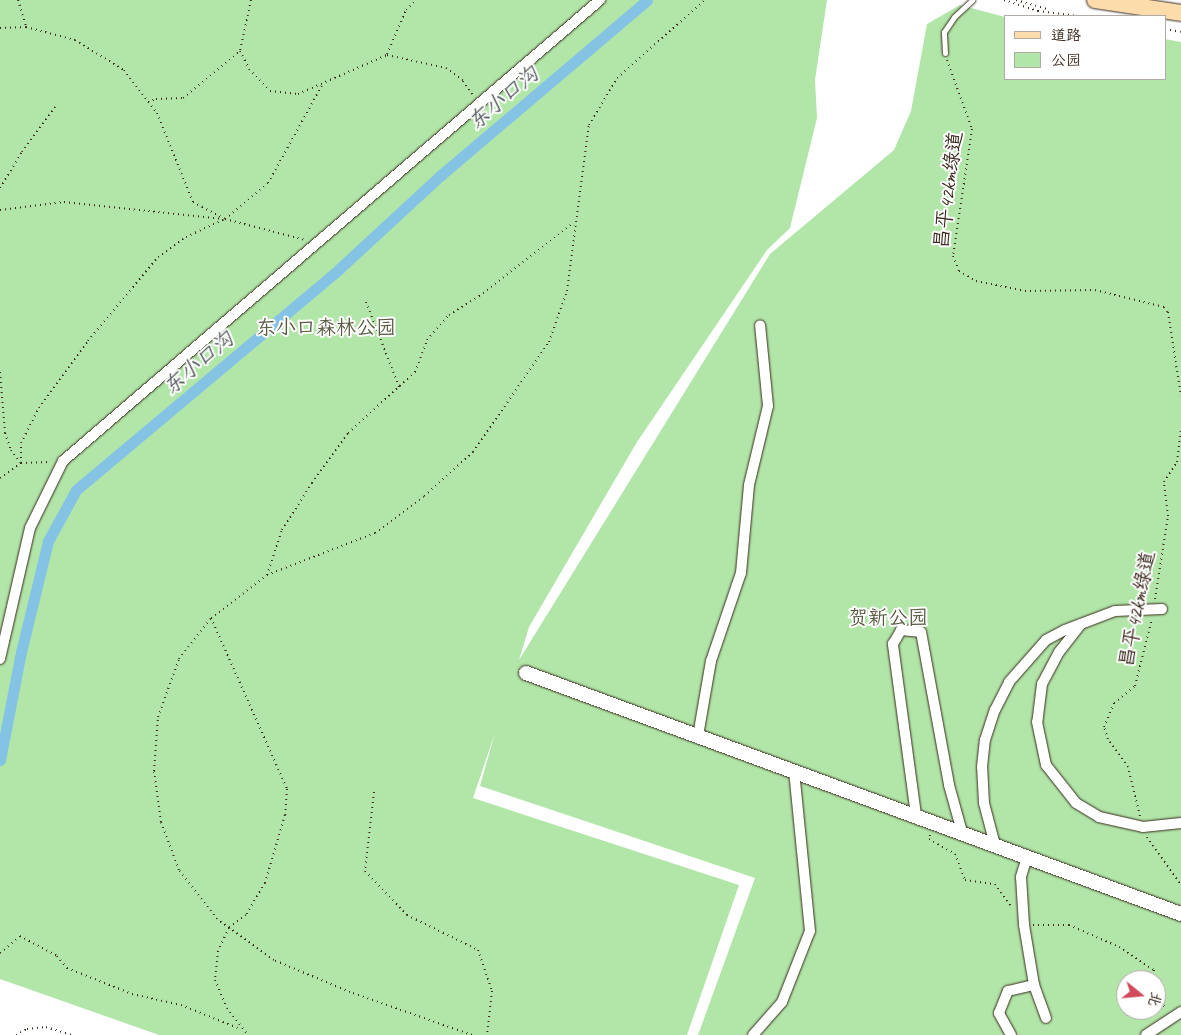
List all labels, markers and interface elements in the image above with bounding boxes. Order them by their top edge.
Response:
legend [1004,15,1166,80]
text: 道路 [1051,26,1081,45]
text: 公园 [1051,51,1081,70]
water label: 东小口沟 [463,61,543,135]
street label: 昌平42km绿道 [929,130,967,250]
park label: 东小口森林公园 [256,315,396,339]
water label: 东小口沟 [158,326,238,400]
street label: 昌平42km绿道 [1114,549,1160,669]
park label: 贺新公园 [848,605,928,629]
north arrow [1116,970,1166,1020]
text: 北 [1145,990,1165,1008]

